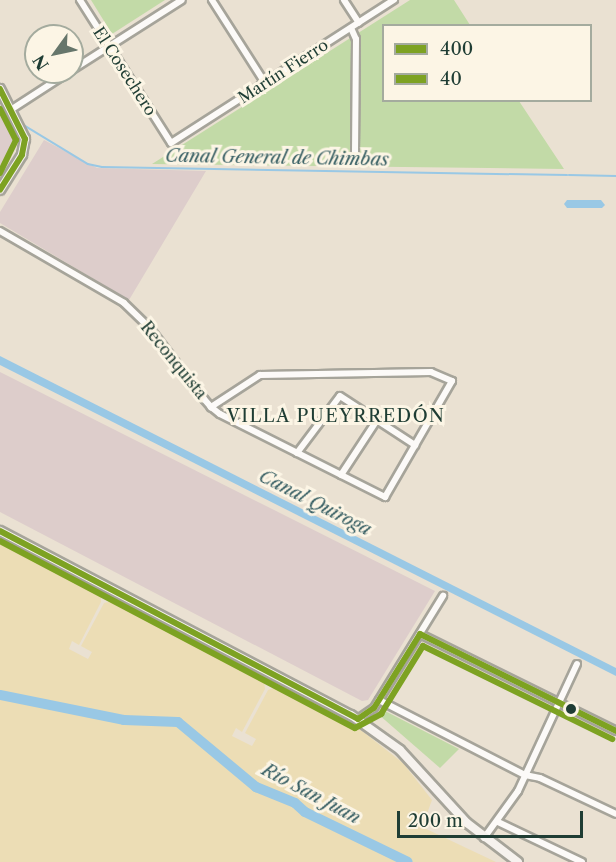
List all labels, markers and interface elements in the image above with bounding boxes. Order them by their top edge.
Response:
street label: El Cosechero [89,23,161,119]
north arrow [24,24,84,84]
legend [382,24,592,102]
street label: Martín Fierro [234,35,332,107]
text: 400 [440,38,473,60]
text: N [28,51,53,74]
text: 40 [440,68,462,90]
water label: Canal General de Chimbas [165,145,389,171]
street label: Reconquista [137,317,211,403]
district label: VILLA PUEYRREDÓN [226,405,446,427]
water label: Canal Quiroga [255,465,375,541]
unlabelled marker [565,703,577,715]
water label: Río San Juan [258,759,364,829]
scale bar [400,799,586,837]
text: 200 m [408,810,463,832]

